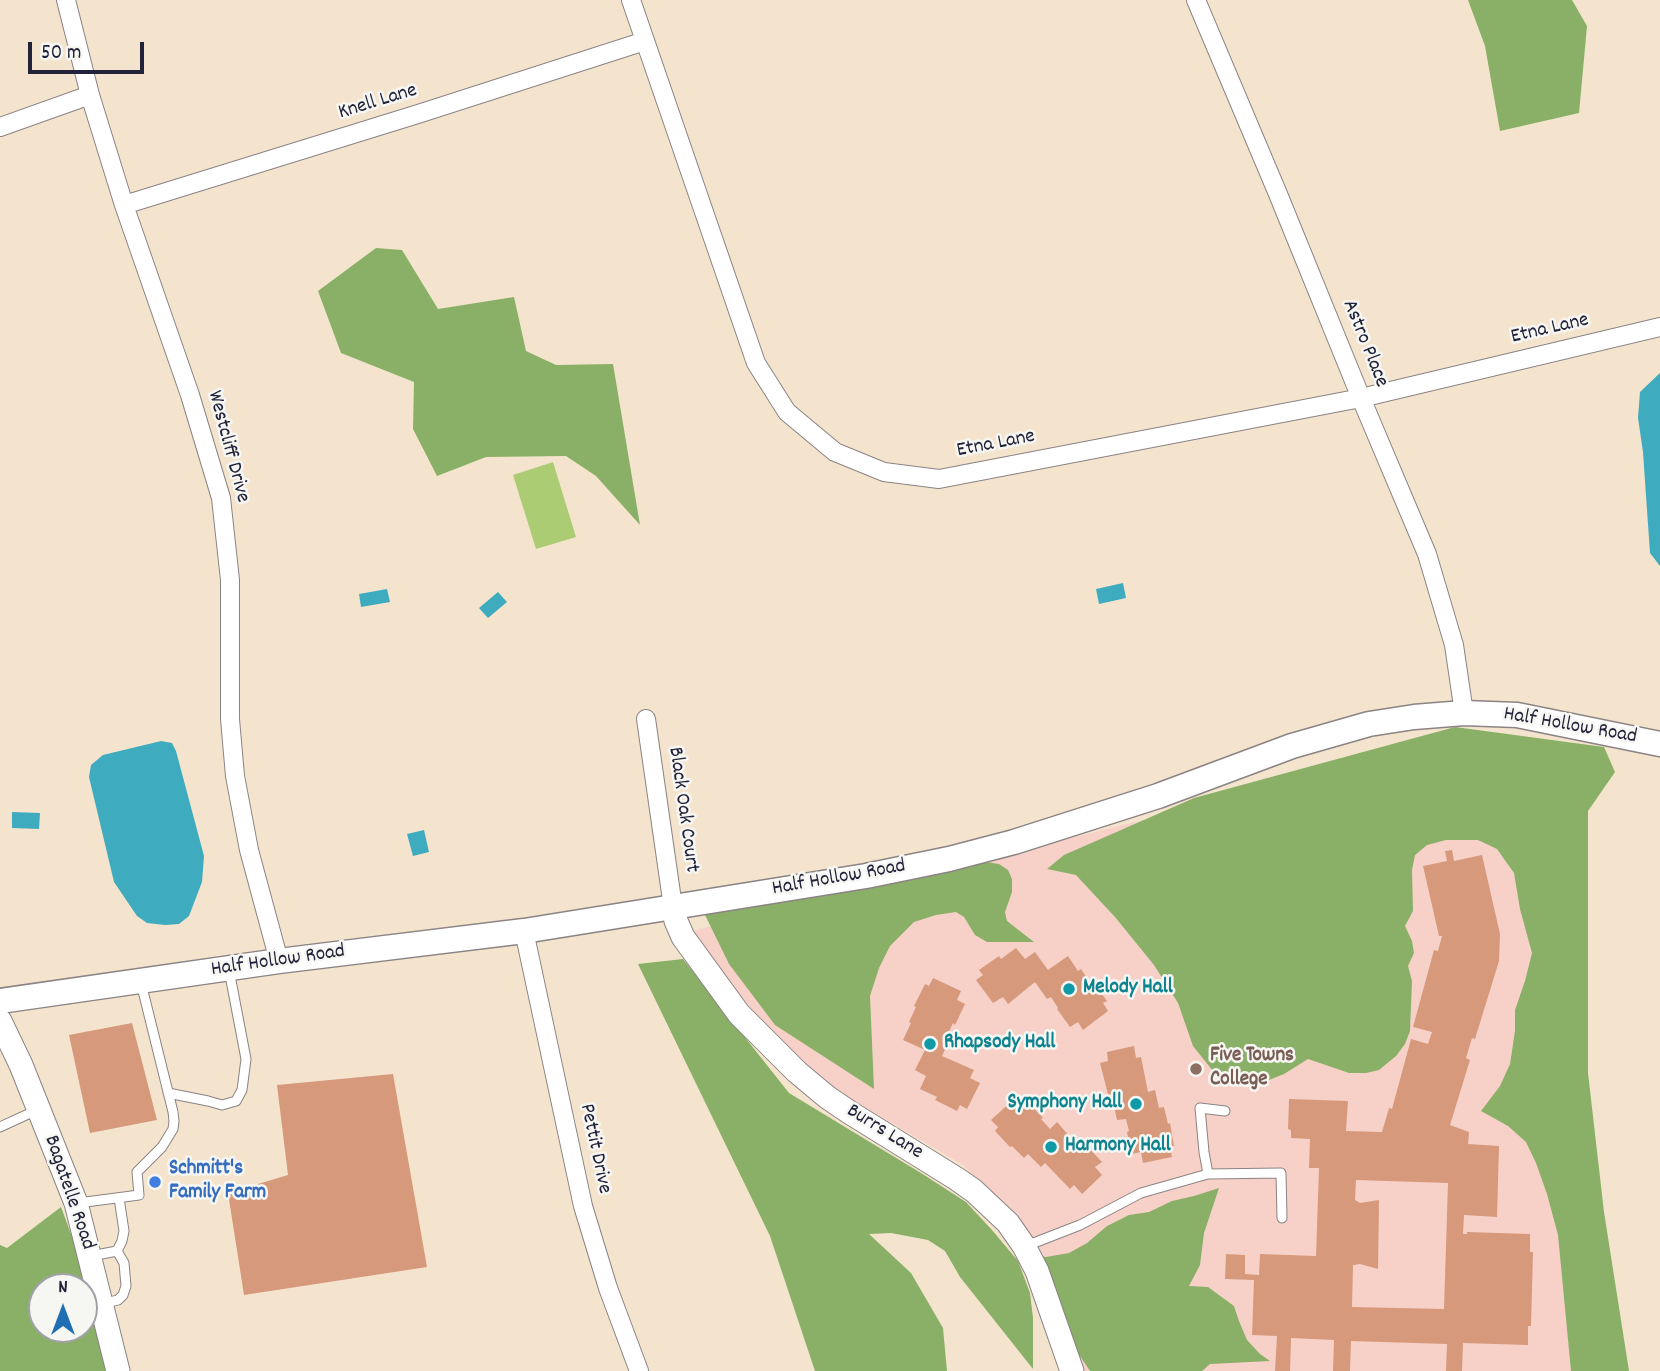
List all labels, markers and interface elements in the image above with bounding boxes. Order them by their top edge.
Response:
scale bar [32,28,147,72]
text: 50 m [41,39,81,69]
street label: Knell Lane [336,79,420,127]
street label: Astro Place [1335,297,1393,391]
street label: Etna Lane [1509,309,1591,351]
street label: Westcliff Drive [200,388,254,506]
street label: Etna Lane [955,425,1037,465]
street label: Half Hollow Road [1501,703,1639,751]
street label: Black Oak Court [661,746,703,874]
street label: Half Hollow Road [770,855,908,903]
street label: Half Hollow Road [209,940,347,984]
place label: Melody Hall [1083,976,1173,1002]
marker: Melody Hall [1061,981,1077,997]
place label: Rhapsody Hall [944,1031,1055,1057]
marker: Rhapsody Hall [922,1036,938,1052]
place label: Five Towns College [1210,1044,1294,1094]
marker: Five Towns College [1188,1061,1204,1077]
place label: Symphony Hall [1008,1091,1122,1117]
marker: Symphony Hall [1128,1096,1144,1112]
street label: Burrs Lane [841,1100,927,1166]
street label: Pettit Drive [572,1102,616,1196]
street label: Bagatelle Road [37,1133,99,1253]
place label: Harmony Hall [1065,1134,1171,1160]
marker: Harmony Hall [1043,1139,1059,1155]
place label: Schmitt's Family Farm [169,1157,266,1207]
marker: Schmitt's Family Farm [147,1174,163,1190]
north arrow [28,1273,98,1343]
text: N [58,1275,68,1302]

